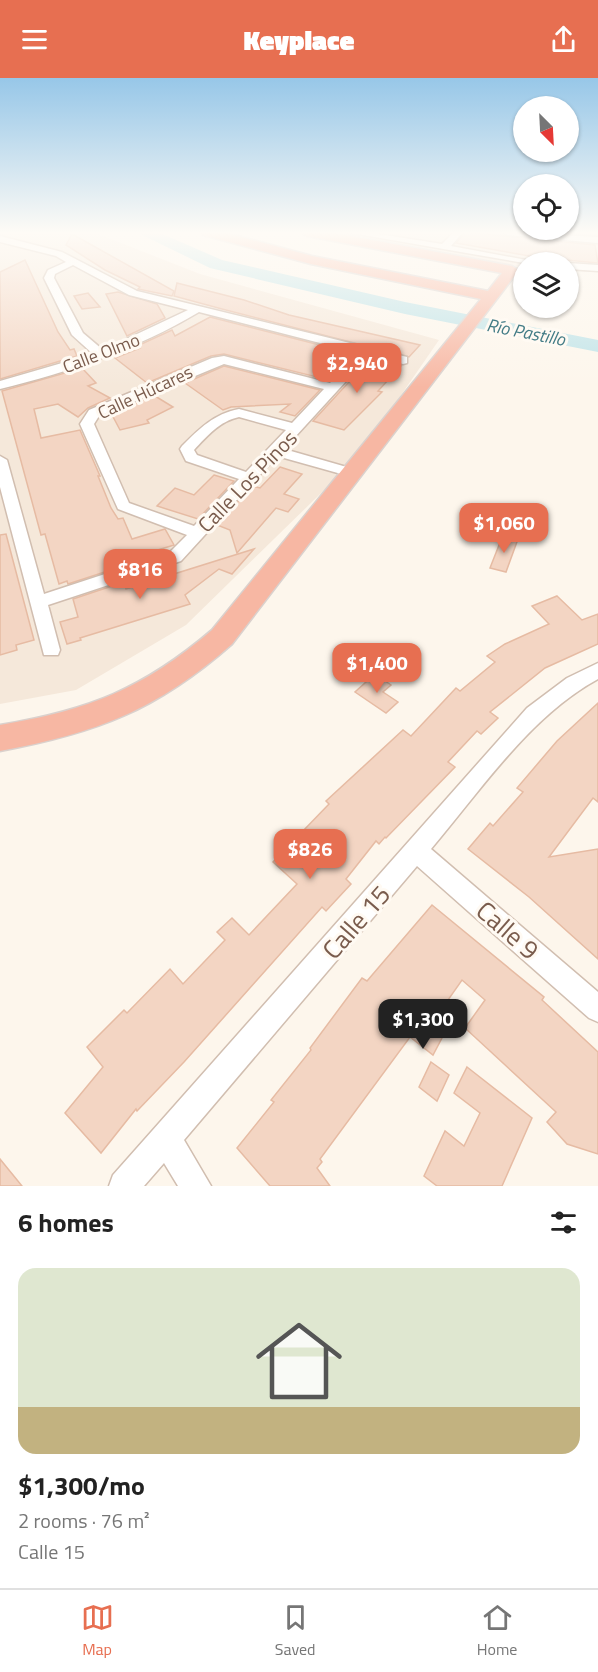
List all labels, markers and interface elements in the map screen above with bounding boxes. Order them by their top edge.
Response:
text: Keyplace [244,19,354,60]
icon: menu [18,23,51,56]
icon: share [547,23,580,56]
north arrow [513,96,579,162]
map controls [513,96,579,318]
button: locate [513,174,579,240]
button: layers [513,252,579,318]
water label: Río Pastillo [484,311,569,353]
street label: Calle Olmo [58,326,144,380]
pin: $2,940 [308,343,406,394]
text: $2,940 [326,347,388,378]
street label: Calle Húcares [93,358,197,426]
street label: Calle Los Pinos [190,423,304,539]
pin: $1,060 [455,503,553,554]
text: $1,060 [473,507,535,538]
pin: $816 [104,549,176,600]
text: $816 [118,553,162,584]
pin: $1,400 [328,643,426,694]
text: $1,400 [346,647,408,678]
pin: $826 [274,829,346,880]
text: $826 [288,833,332,864]
street label: Calle 15 [313,876,399,968]
street label: Calle 9 [468,891,548,969]
pin: $1,300 [374,999,472,1050]
text: $1,300 [392,1003,454,1034]
text: 6 homes [18,1203,114,1242]
icon: filters [547,1206,580,1239]
icon: home [245,1307,353,1415]
text: $1,300/mo [18,1466,145,1505]
text: 2 rooms · 76 m² [18,1505,150,1536]
text: Calle 15 [18,1536,85,1567]
tab: Map [81,1601,114,1661]
tab: Saved [275,1601,316,1661]
tab: Home [477,1601,517,1661]

